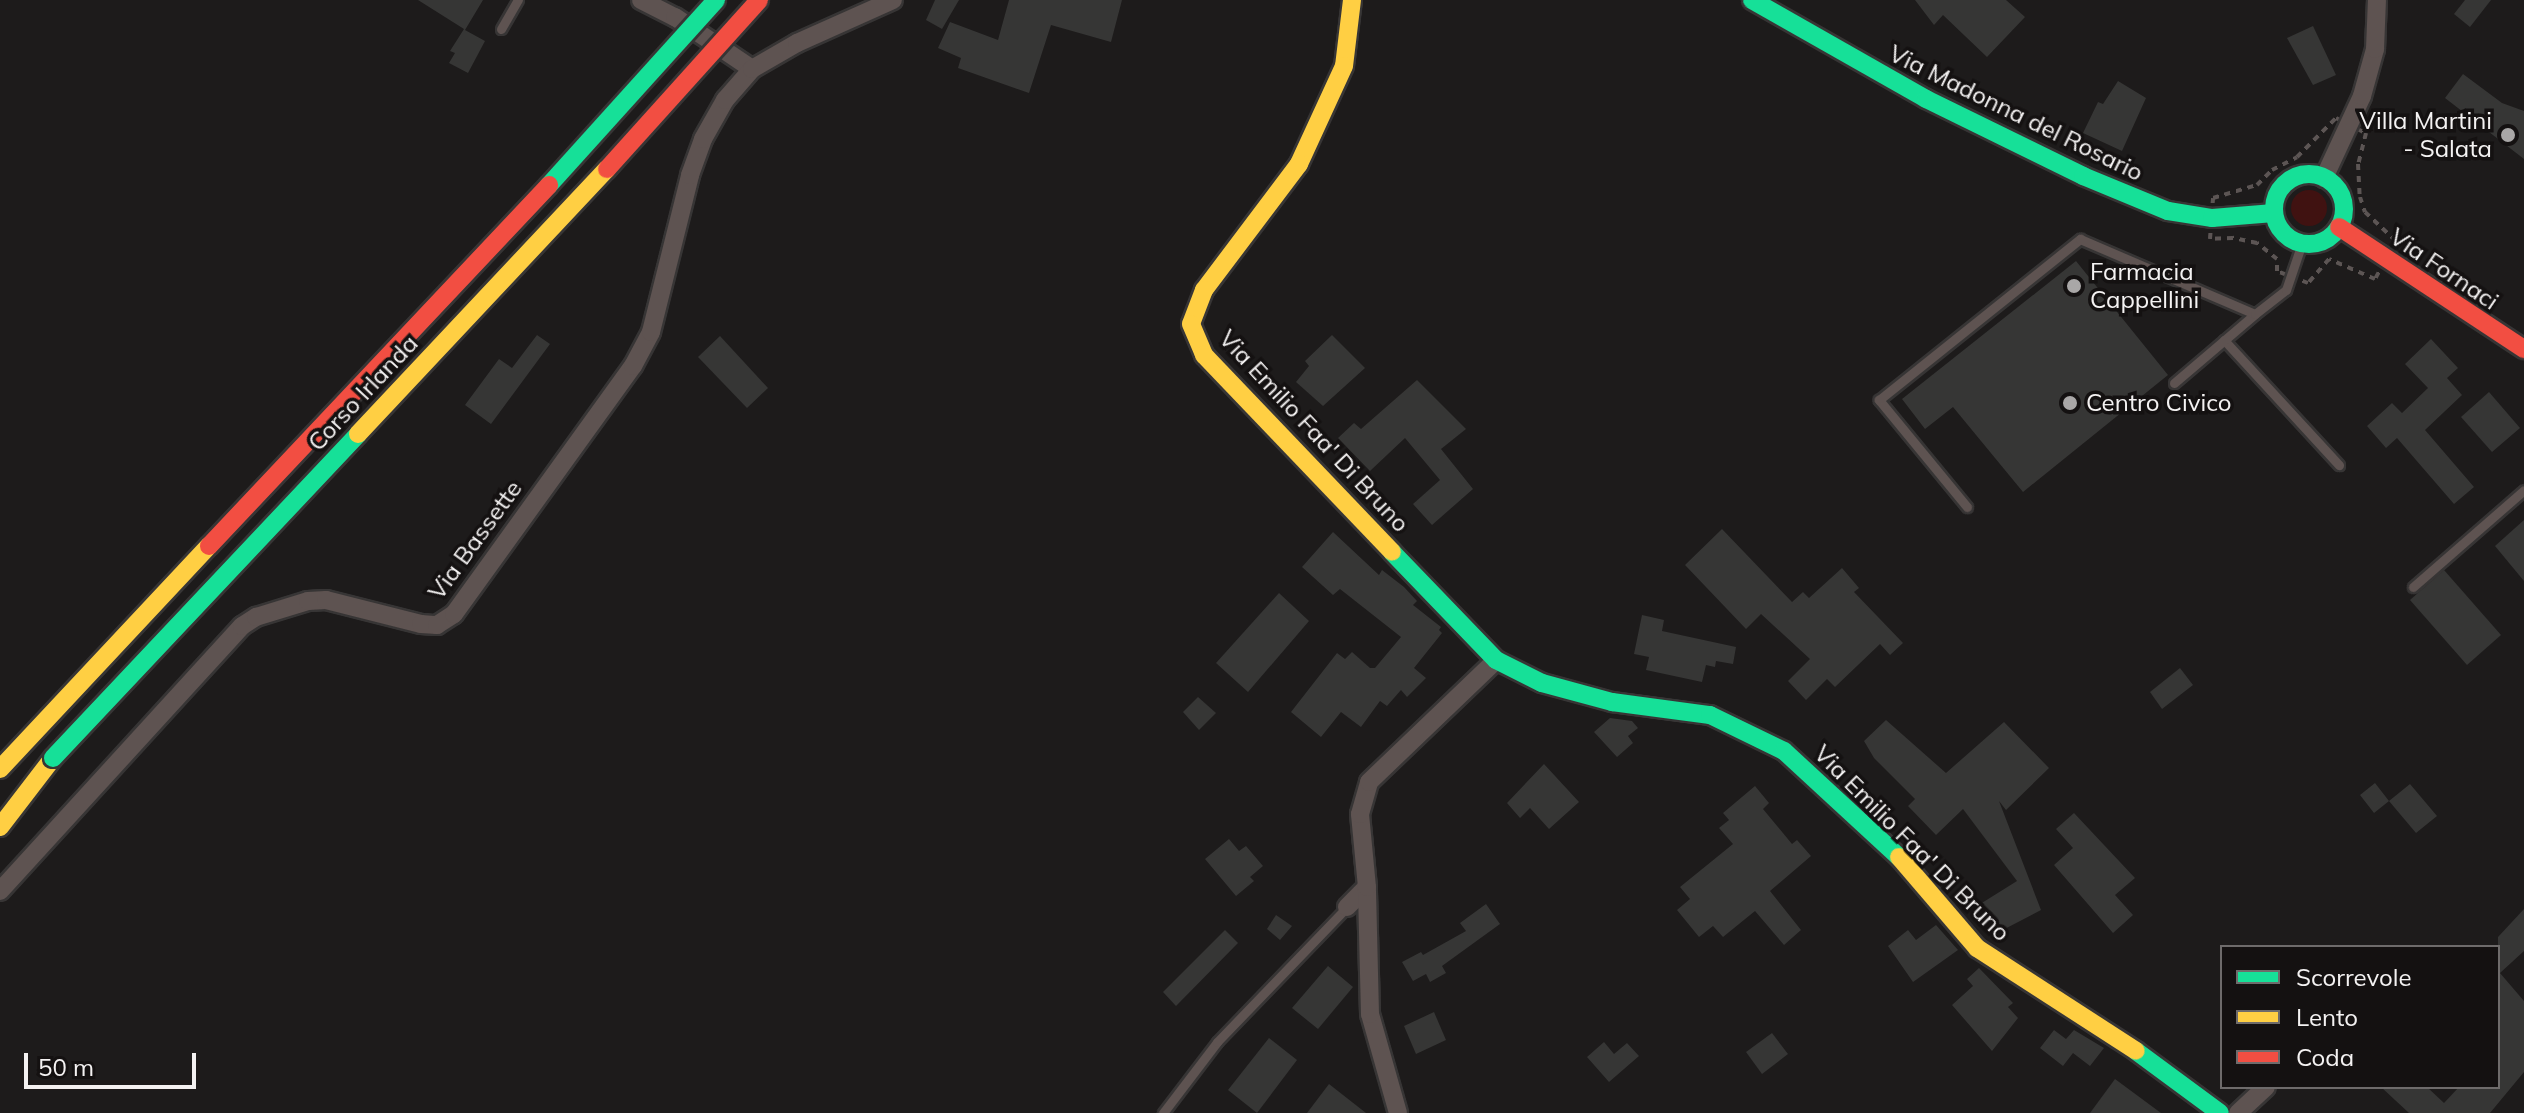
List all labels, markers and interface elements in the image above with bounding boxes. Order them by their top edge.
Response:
street label: Via Madonna del Rosario [1884,39,2148,187]
place label: Villa Martini - Salata [2359,107,2492,163]
marker: Villa Martini - Salata [2499,126,2517,144]
street label: Via Fornaci [2384,222,2504,316]
place label: Farmacia Cappellini [2090,258,2199,314]
marker: Farmacia Cappellini [2065,277,2083,295]
street label: Via Emilio Faa' Di Bruno [1213,324,1415,538]
street label: Corso Irlanda [302,329,424,457]
place label: Centro Civico [2086,389,2232,417]
marker: Centro Civico [2061,394,2079,412]
street label: Via Bassette [422,475,528,605]
street label: Via Emilio Faa' Di Bruno [1808,739,2016,947]
legend [2220,945,2500,1089]
text: Scorrevole [2296,962,2412,992]
text: Lento [2296,1002,2358,1032]
scale bar [28,1037,200,1087]
text: Coda [2296,1042,2354,1072]
text: 50 m [38,1052,94,1082]

